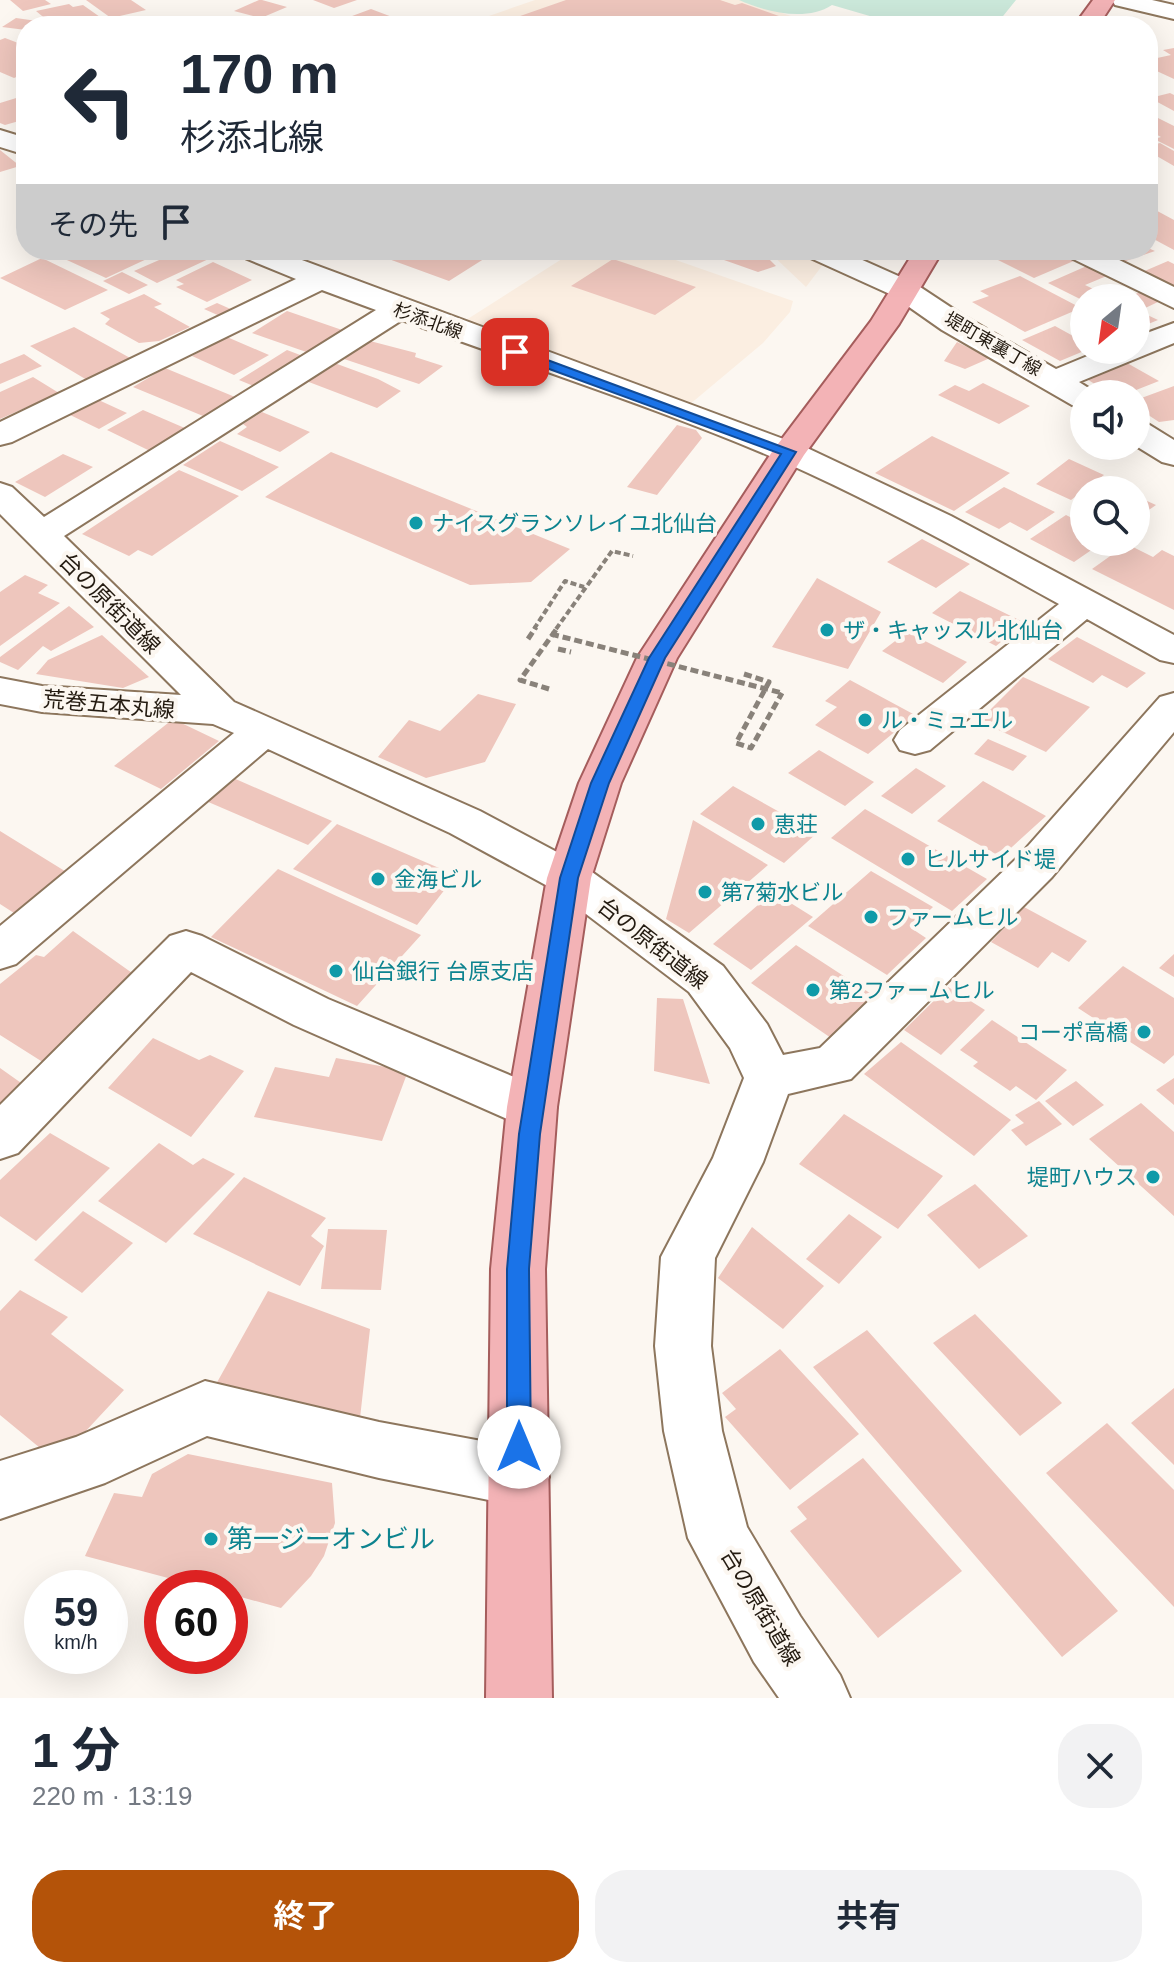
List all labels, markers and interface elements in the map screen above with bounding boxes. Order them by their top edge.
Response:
text: 170 m [180,42,339,105]
icon: left [48,48,152,152]
text: 杉添北線 [180,117,324,158]
icon: arrive [154,200,198,244]
text: その先 [48,208,138,241]
north arrow [1070,284,1150,364]
map controls [1070,284,1150,556]
street label: 杉添北線 [391,299,465,343]
street label: 堤町東裏丁線 [941,308,1045,380]
pin [481,318,549,386]
icon: arrive [493,330,537,374]
button: sound [1070,380,1150,460]
button: search [1070,476,1150,556]
place label: ナイスグランソレイユ北仙台 [432,511,717,536]
marker: ナイスグランソレイユ北仙台 [407,514,425,532]
street label: 台の原街道線 [54,548,165,659]
place label: ザ・キャッスル北仙台 [843,618,1063,643]
marker: ザ・キャッスル北仙台 [818,621,836,639]
street label: 荒巻五本丸線 [42,686,176,723]
place label: ル・ミュエル [881,708,1013,733]
marker: ル・ミュエル [856,711,874,729]
place label: 恵荘 [774,812,818,837]
marker: 恵荘 [749,815,767,833]
place label: ヒルサイド堤 [924,847,1056,872]
marker: ヒルサイド堤 [899,850,917,868]
place label: 金海ビル [394,867,482,892]
marker: 金海ビル [369,870,387,888]
place label: 第7菊水ビル [721,880,843,905]
marker: 第7菊水ビル [696,883,714,901]
street label: 台の原街道線 [593,893,712,994]
place label: ファームヒル [887,905,1018,930]
marker: ファームヒル [862,908,880,926]
place label: 仙台銀行 台原支店 [352,959,534,984]
marker: 仙台銀行 台原支店 [327,962,345,980]
place label: 第2ファームヒル [829,978,995,1003]
marker: 第2ファームヒル [804,981,822,999]
place label: コーポ高橋 [1018,1020,1128,1045]
marker: コーポ高橋 [1135,1023,1153,1041]
place label: 堤町ハウス [1027,1165,1137,1190]
marker: 堤町ハウス [1144,1168,1162,1186]
position arrow [477,1405,561,1489]
place label: 第一ジーオンビル [227,1524,435,1554]
marker: 第一ジーオンビル [202,1530,220,1548]
street label: 台の原街道線 [716,1544,805,1670]
speed limit sign: 60 [144,1570,248,1674]
text: 59 [54,1590,98,1634]
text: km/h [54,1631,98,1653]
text: 1 分 [32,1724,120,1777]
button: close [1058,1724,1142,1808]
text: 220 m · 13:19 [32,1781,192,1811]
button: 終了 [32,1870,579,1962]
button: 共有 [595,1870,1142,1962]

